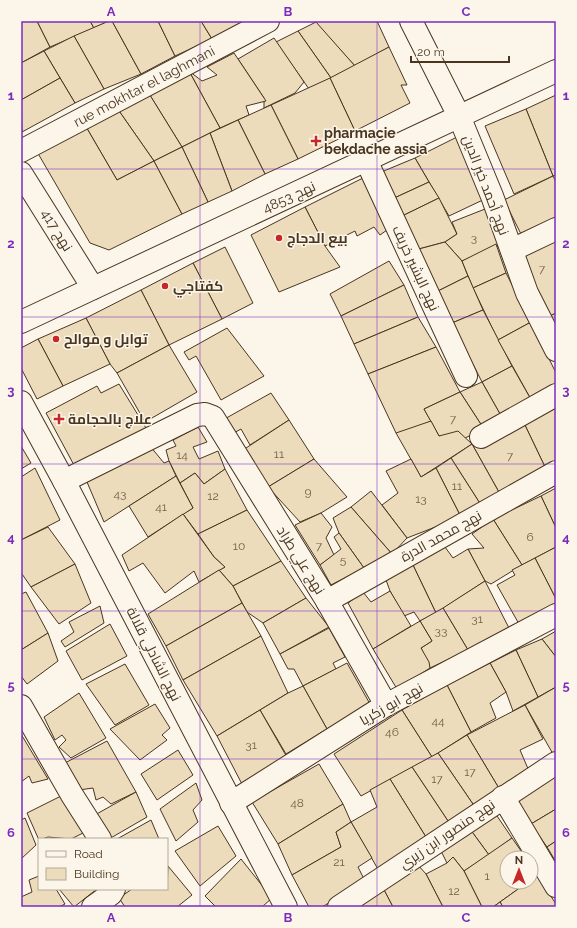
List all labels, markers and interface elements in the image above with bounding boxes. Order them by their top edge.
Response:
text: A [107,4,116,19]
text: B [284,4,293,19]
text: C [462,4,471,19]
scale bar [411,38,509,64]
street label: rue mokhtar el laghmani [71,43,217,130]
text: 20 m [417,45,445,59]
text: 1 [8,88,15,103]
text: 1 [563,88,570,103]
place label: pharmacie bekdache assia [324,125,427,157]
street label: نهج أحمد خير الدين [459,132,513,238]
marker: pharmacie bekdache assia [311,136,321,146]
street label: نهج 4853 [260,178,318,217]
street label: نهج 417 [37,206,76,254]
street label: نهج البشير خريف [388,223,443,314]
place label: بيع الدجاج [287,230,348,248]
house number: 3 [471,231,477,245]
marker: بيع الدجاج [274,233,284,243]
text: 2 [7,236,15,251]
text: 2 [562,236,570,251]
house number: 7 [539,262,546,276]
place label: كفتاجي [173,278,223,298]
marker: كفتاجي [160,281,170,291]
place label: توابل و موالح [64,331,149,349]
marker: توابل و موالح [51,334,61,344]
text: 3 [7,383,15,398]
text: 3 [562,383,570,398]
place label: علاج بالحجامة [68,411,152,429]
house number: 7 [450,412,457,426]
marker: علاج بالحجامة [53,413,65,425]
house number: 11 [274,447,284,461]
house number: 14 [176,448,188,462]
house number: 7 [507,449,514,463]
house number: 11 [452,479,462,493]
house number: 9 [304,485,312,499]
house number: 43 [114,487,126,501]
house number: 12 [207,489,219,503]
house number: 13 [415,492,427,506]
house number: 41 [155,500,167,514]
street label: نهج محمد الدرة [398,507,485,566]
street label: نهج علي طراد [270,523,328,599]
text: 4 [7,530,15,545]
house number: 6 [526,530,534,544]
text: 4 [562,530,570,545]
house number: 10 [233,539,245,553]
house number: 7 [316,539,323,553]
house number: 5 [340,553,347,567]
street label: نهج الشادلي قلالة [120,604,185,706]
house number: 31 [471,612,483,626]
house number: 33 [435,624,447,638]
text: 5 [7,678,15,693]
text: 5 [562,678,570,693]
street label: نهج ابو زكريا [357,680,426,729]
house number: 44 [431,714,445,728]
house number: 46 [385,725,399,739]
house number: 31 [245,738,257,752]
house number: 17 [464,765,476,779]
house number: 17 [431,772,443,786]
house number: 48 [290,796,304,810]
street label: نهج منصور ابن زيري [396,796,500,875]
text: 6 [7,825,15,840]
text: 6 [562,825,570,840]
legend [38,838,168,890]
text: Road [74,847,103,861]
north arrow [499,850,539,890]
text: N [515,854,523,867]
house number: 21 [333,855,345,869]
text: Building [74,867,120,881]
house number: 1 [484,869,490,883]
house number: 12 [448,884,460,898]
text: A [107,910,116,925]
text: B [284,910,293,925]
text: C [462,910,471,925]

